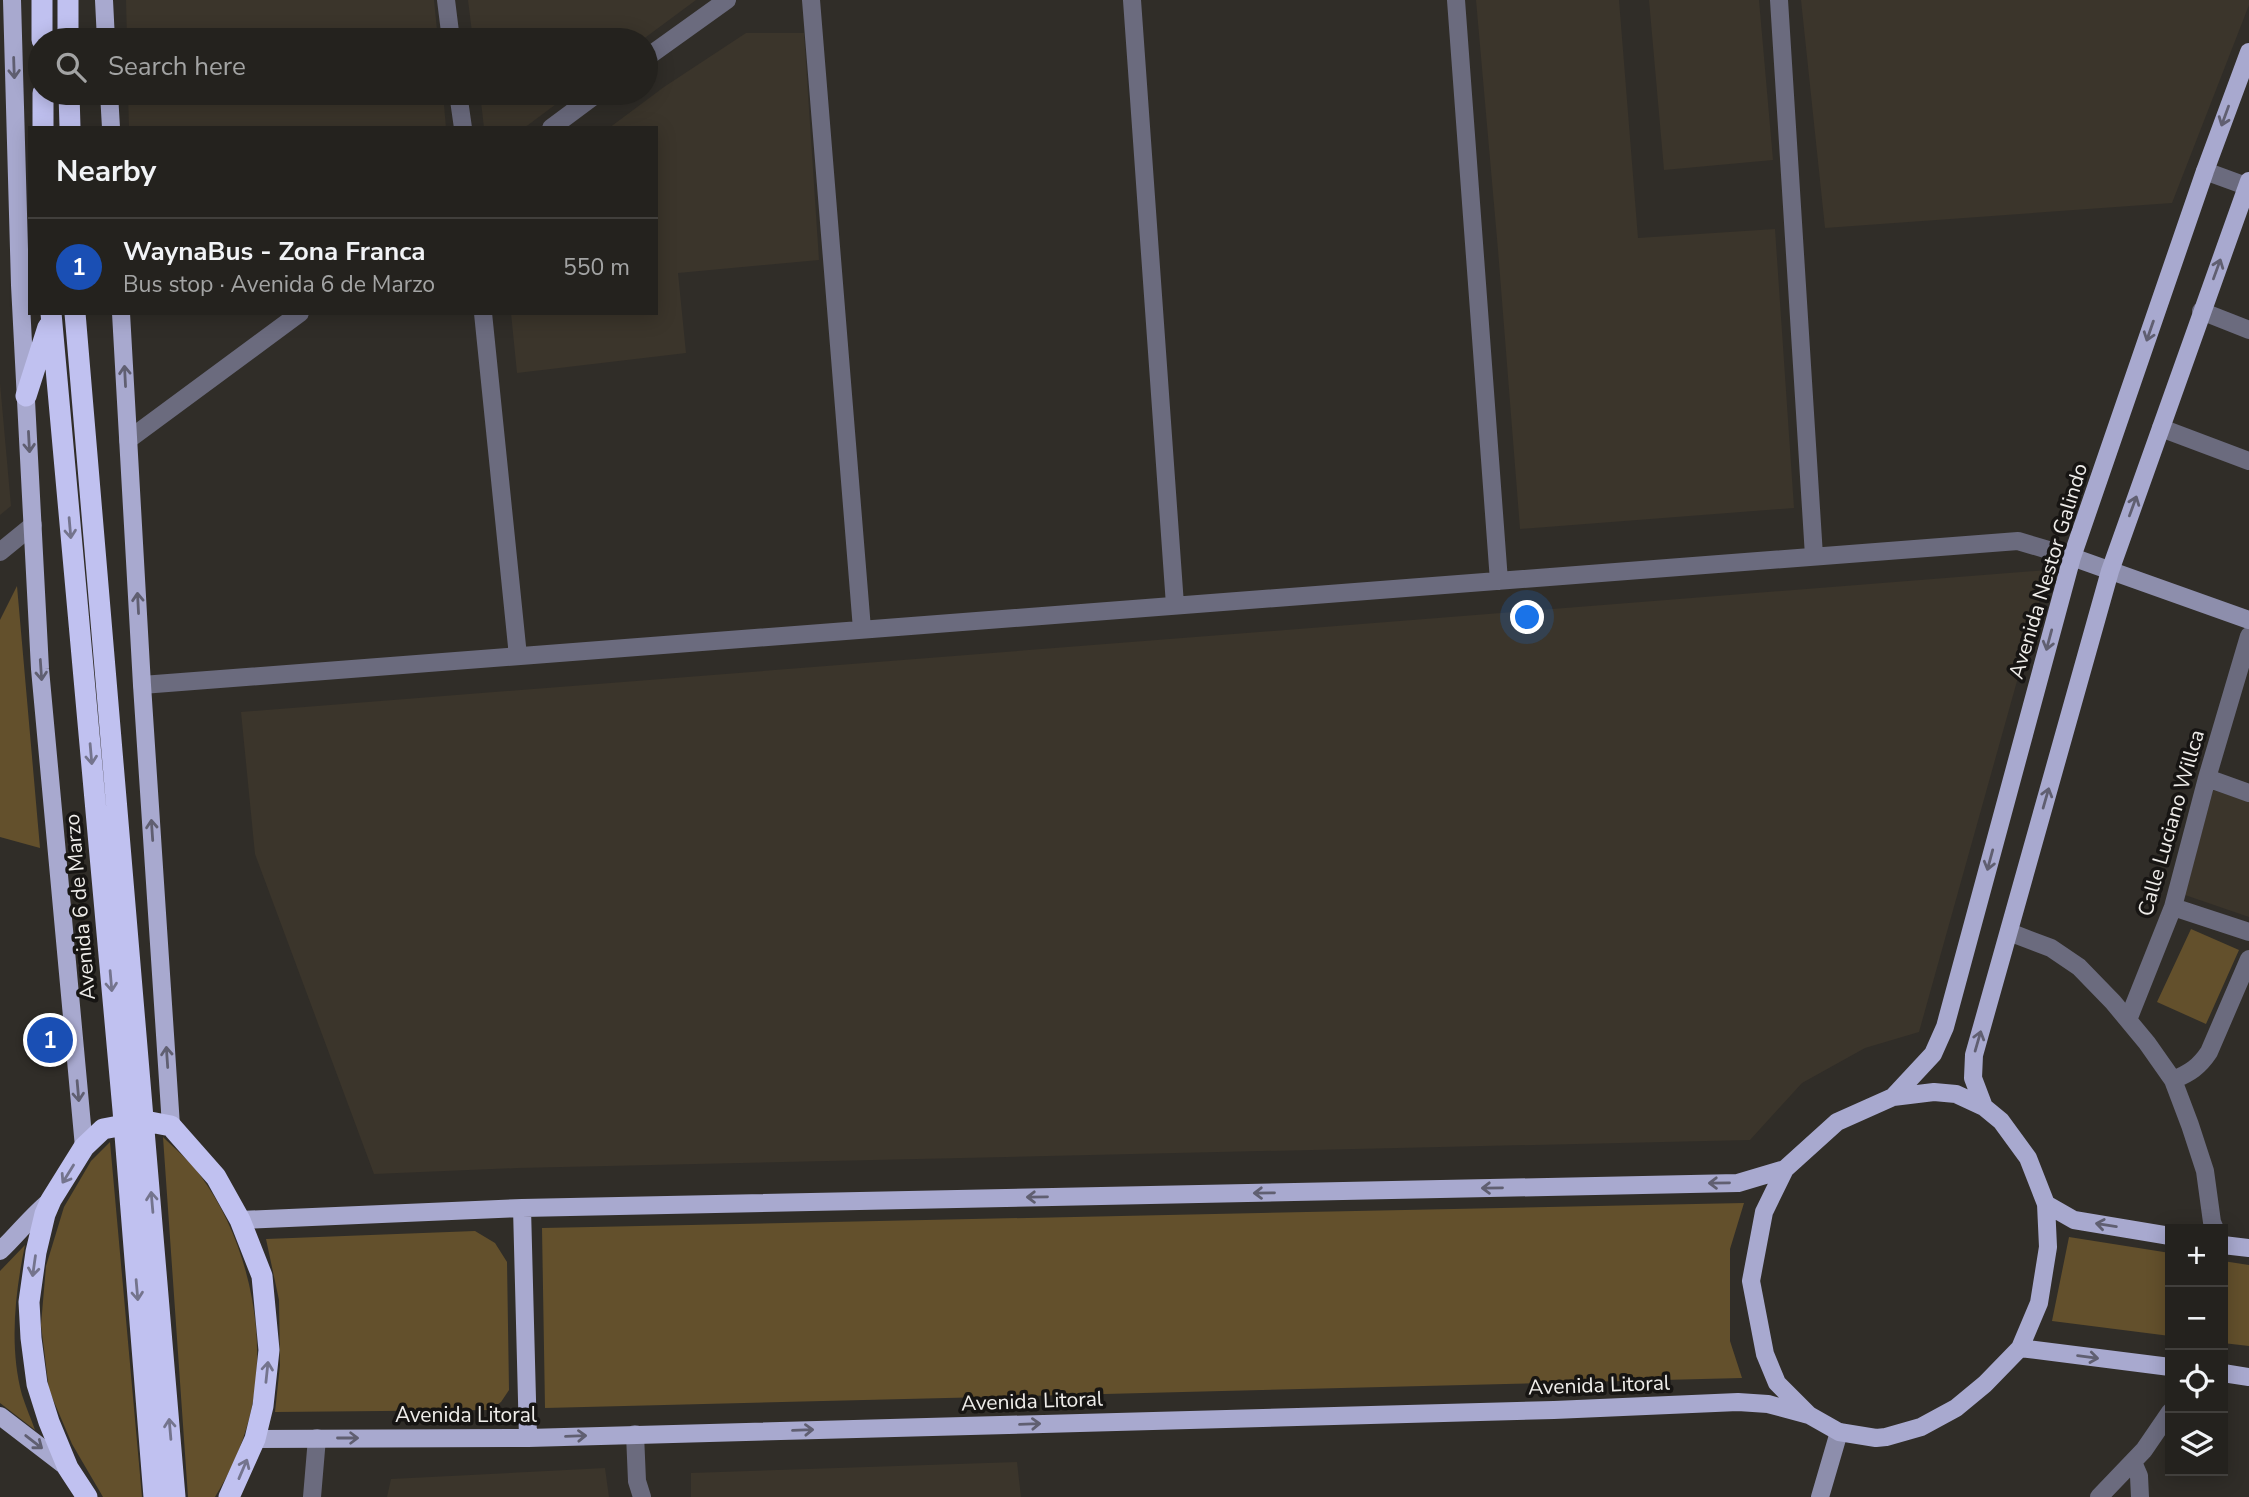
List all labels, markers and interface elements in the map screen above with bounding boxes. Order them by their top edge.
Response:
search box [28,28,658,105]
icon: search [52,48,90,86]
text: Search here [108,49,246,84]
one-way arrow [7,56,21,79]
one-way arrow [2218,105,2231,127]
text: Nearby [56,151,156,192]
text: WaynaBus - Zona Franca [123,234,426,269]
text: 1 [72,252,86,283]
text: 550 m [563,252,630,283]
one-way arrow [2212,258,2224,280]
text: Bus stop · Avenida 6 de Marzo [123,269,435,300]
one-way arrow [2143,319,2155,341]
one-way arrow [118,365,131,388]
one-way arrow [22,431,35,454]
street label: Avenida Nestor Galindo [2002,460,2094,682]
one-way arrow [2128,496,2140,518]
one-way arrow [64,516,77,538]
one-way arrow [132,592,145,615]
your location [1510,600,1544,634]
one-way arrow [2042,629,2055,651]
one-way arrow [34,658,47,681]
street label: Calle Luciano Willca [2131,727,2211,919]
one-way arrow [85,742,98,765]
one-way arrow [2041,788,2054,810]
street label: Avenida 6 de Marzo [58,813,102,1001]
one-way arrow [145,820,158,842]
one-way arrow [1983,849,1996,871]
one-way arrow [105,969,118,992]
pin: 1 [27,1014,73,1066]
one-way arrow [1973,1030,1986,1052]
one-way arrow [160,1047,173,1069]
one-way arrow [72,1080,85,1102]
one-way arrow [60,1163,74,1183]
one-way arrow [1708,1177,1731,1190]
one-way arrow [1481,1181,1504,1195]
one-way arrow [1253,1186,1276,1200]
one-way arrow [145,1191,158,1214]
one-way arrow [1026,1191,1049,1204]
one-way arrow [2095,1218,2118,1231]
map controls [2165,1224,2228,1476]
button: + [2165,1224,2228,1287]
one-way arrow [27,1254,40,1276]
one-way arrow [131,1278,144,1300]
button: − [2165,1287,2228,1350]
one-way arrow [2076,1350,2099,1363]
button: locate [2165,1350,2228,1413]
one-way arrow [260,1361,273,1384]
street label: Avenida Litoral [1527,1369,1671,1401]
street label: Avenida Litoral [960,1385,1104,1417]
street label: Avenida Litoral [395,1401,538,1429]
button: layers [2165,1413,2228,1476]
one-way arrow [1019,1417,1042,1430]
one-way arrow [163,1418,176,1441]
one-way arrow [791,1423,814,1436]
one-way arrow [564,1430,587,1443]
one-way arrow [336,1431,359,1445]
one-way arrow [24,1434,42,1450]
one-way arrow [237,1458,250,1480]

